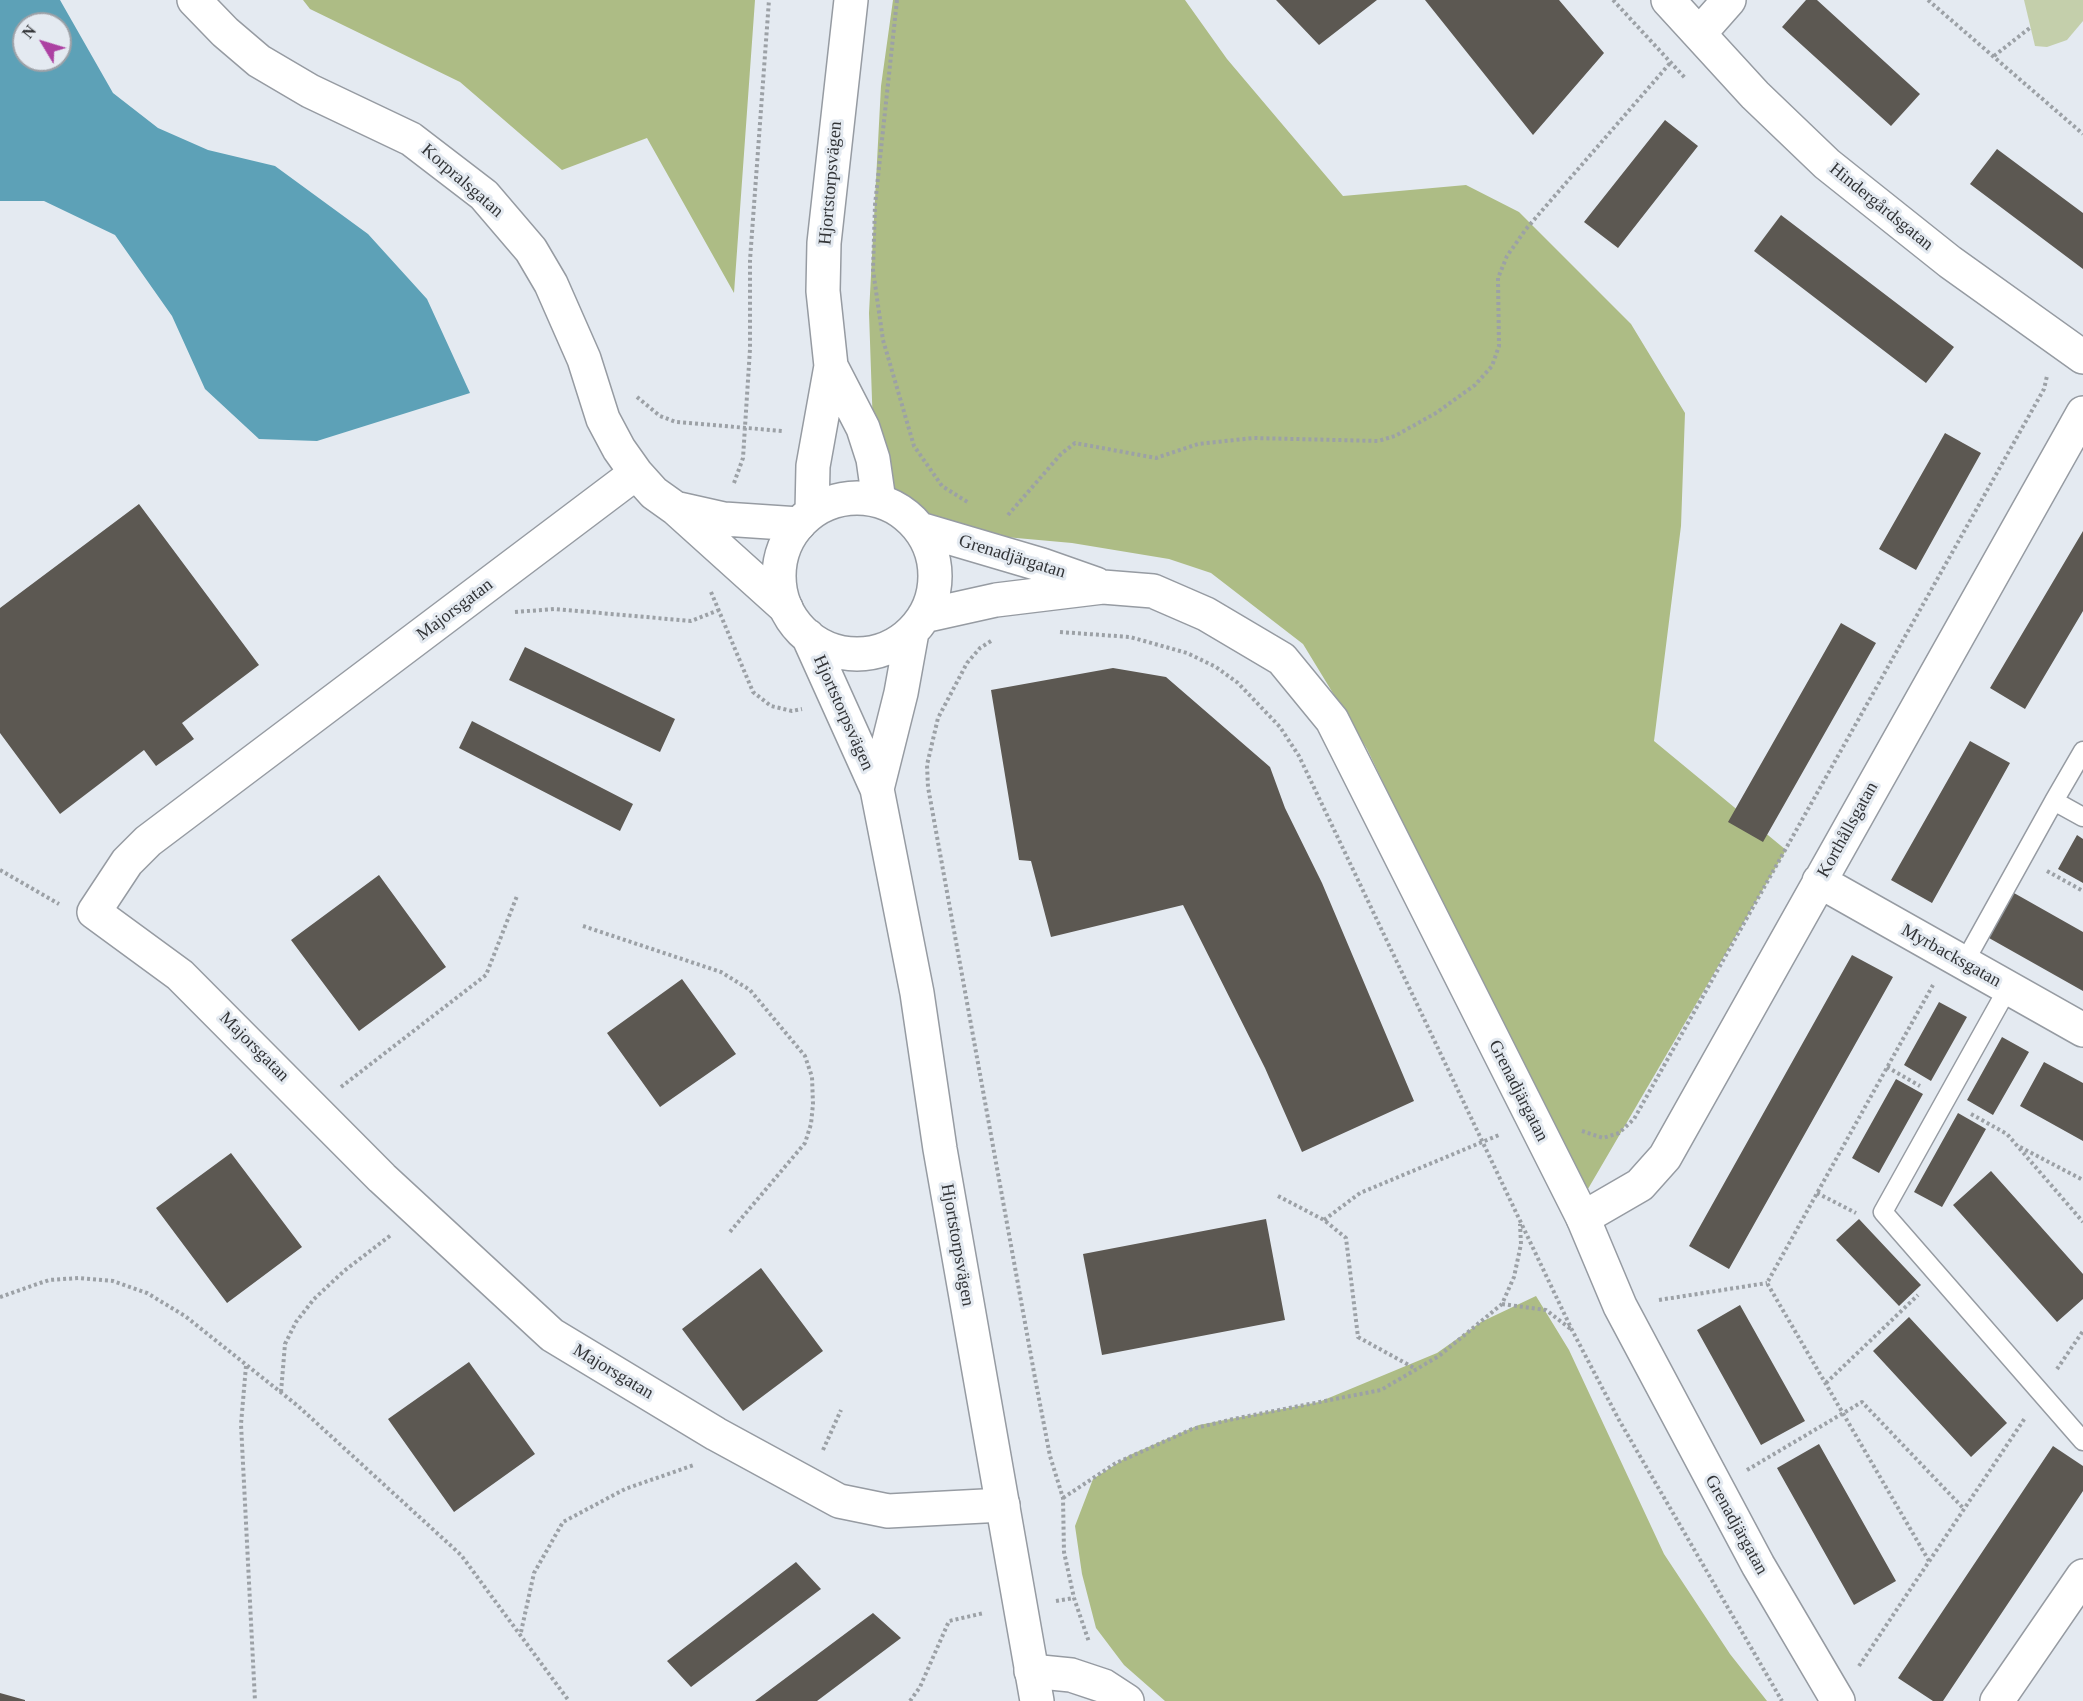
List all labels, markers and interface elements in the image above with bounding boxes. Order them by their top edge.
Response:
north arrow [12,12,72,72]
text: N [19,22,39,42]
street label: Hjortstorpsvägen [815,120,847,246]
street label: Korpralsgatan [416,139,508,223]
street label: Hindergårdsgatan [1825,158,1937,256]
street label: Grenadjärgatan [956,531,1068,583]
street label: Majorsgatan [413,574,497,646]
street label: Hjortstorpsvägen [808,652,878,774]
street label: Korthållsgatan [1813,778,1883,882]
street label: Myrbacksgatan [1897,920,2005,992]
street label: Majorsgatan [215,1008,293,1086]
street label: Grenadjärgatan [1483,1037,1553,1145]
street label: Hjortstorpsvägen [936,1182,978,1308]
street label: Majorsgatan [569,1340,657,1404]
street label: Grenadjärgatan [1700,1471,1772,1579]

